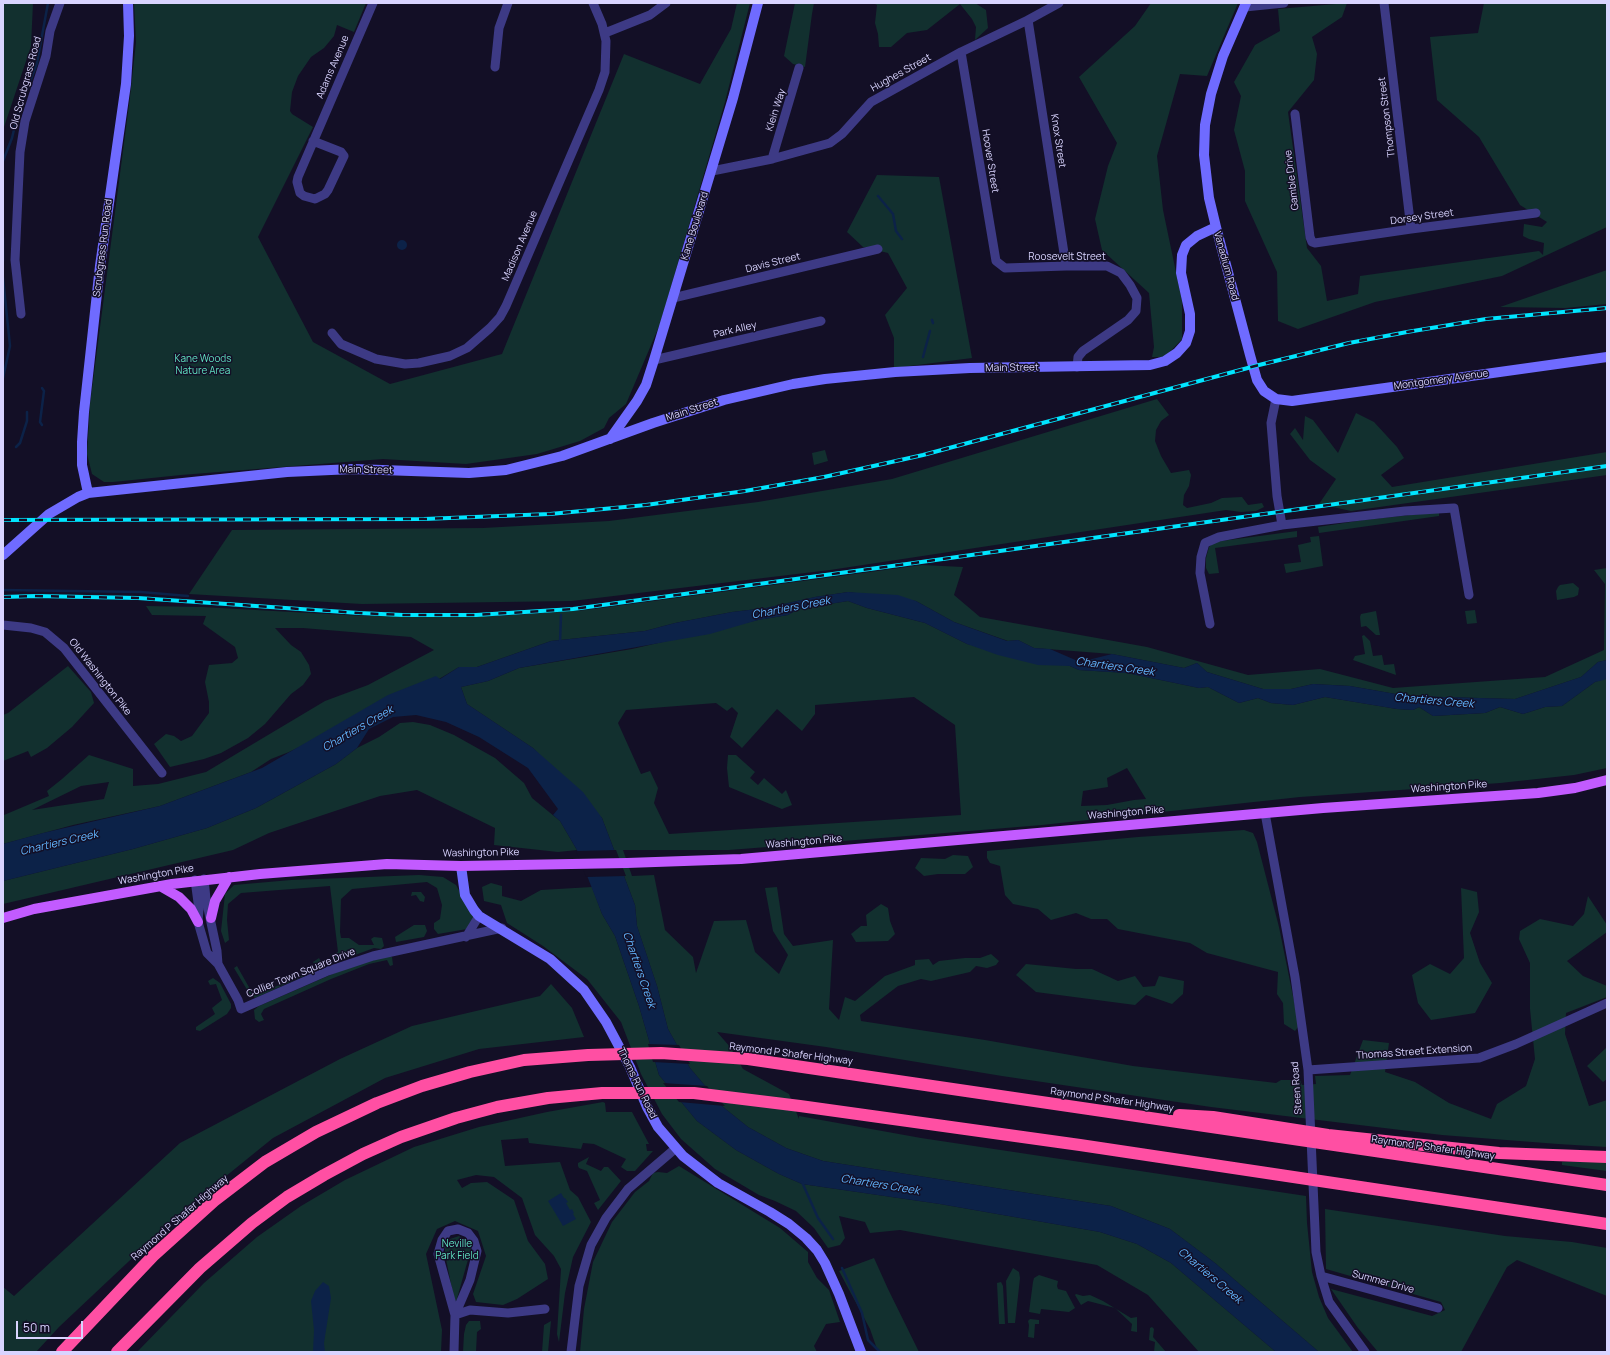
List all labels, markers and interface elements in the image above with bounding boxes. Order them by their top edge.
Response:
street label: Adams Avenue [314,33,352,101]
street label: Old Scrubgrass Road [8,35,44,131]
street label: Hughes Street [869,51,933,95]
street label: Thompson Street [1376,76,1398,158]
street label: Klein Way [764,87,788,133]
street label: Knox Street [1048,113,1068,169]
street label: Hoover Street [979,128,1001,194]
street label: Gamble Drive [1282,149,1302,211]
street label: Kane Boulevard [679,190,711,262]
street label: Scrubgrass Run Road [91,198,115,298]
street label: Dorsey Street [1390,207,1454,227]
street label: Madison Avenue [500,209,540,283]
street label: Vanadium Road [1211,230,1241,302]
street label: Davis Street [744,250,802,276]
street label: Roosevelt Street [1028,251,1106,263]
street label: Park Alley [712,319,758,341]
park label: Kane Woods Nature Area [174,353,232,376]
street label: Main Street [985,362,1039,374]
street label: Montgomery Avenue [1393,367,1489,393]
street label: Main Street [665,396,719,424]
street label: Main Street [339,464,393,476]
water label: Chartiers Creek [751,594,831,622]
street label: Old Washington Pike [66,636,134,718]
water label: Chartiers Creek [1075,655,1155,679]
water label: Chartiers Creek [1394,691,1474,711]
water label: Chartiers Creek [320,703,396,755]
street label: Washington Pike [1410,778,1488,796]
street label: Washington Pike [1087,804,1165,822]
water label: Chartiers Creek [19,828,99,858]
street label: Washington Pike [765,833,843,851]
street label: Washington Pike [443,846,519,860]
street label: Washington Pike [117,862,195,888]
water label: Chartiers Creek [620,930,658,1010]
street label: Collier Town Square Drive [245,946,357,1000]
street label: Raymond P Shafer Highway [728,1040,854,1068]
street label: Thomas Street Extension [1356,1042,1472,1062]
street label: Thoms Run Road [615,1046,659,1120]
street label: Steen Road [1289,1061,1305,1115]
street label: Raymond P Shafer Highway [1050,1085,1174,1115]
street label: Raymond P Shafer Highway [1371,1133,1495,1163]
water label: Chartiers Creek [840,1172,920,1198]
street label: Raymond P Shafer Highway [129,1173,231,1263]
park label: Neville Park Field [435,1238,479,1262]
water label: Chartiers Creek [1175,1245,1245,1307]
street label: Summer Drive [1351,1268,1415,1296]
scale bar [18,1313,85,1339]
text: 50 m [23,1319,50,1336]

